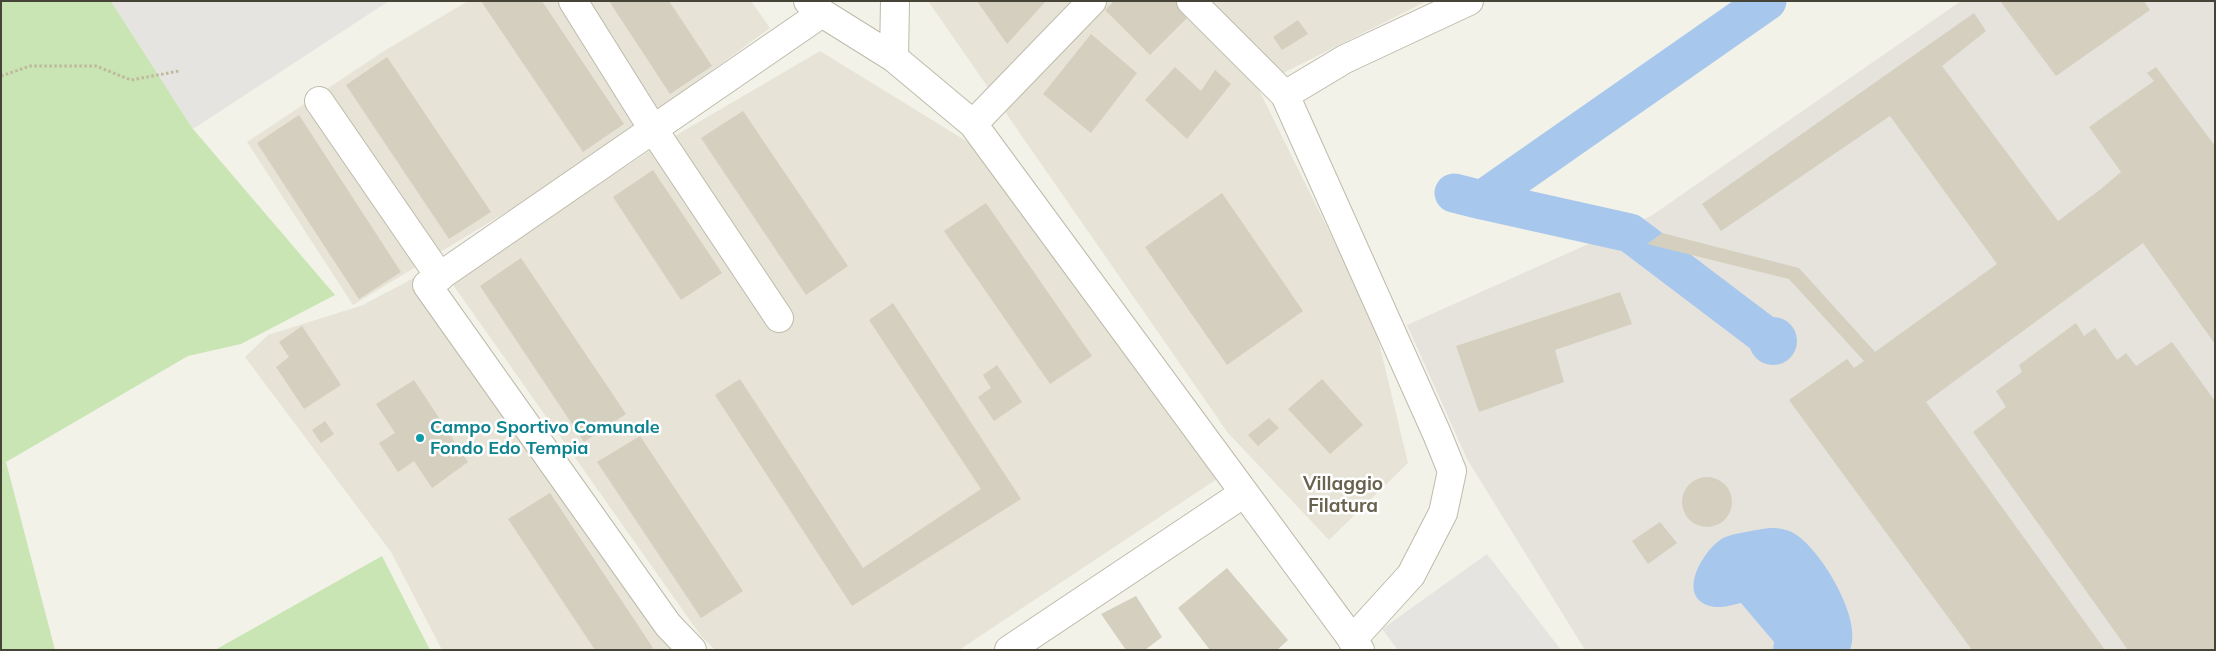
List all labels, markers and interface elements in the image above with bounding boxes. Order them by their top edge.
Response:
place label: Campo Sportivo Comunale Fondo Edo Tempia [430,417,660,459]
marker: Campo Sportivo Comunale Fondo Edo Tempia [414,432,426,444]
district label: Villaggio Filatura [1303,473,1383,517]

